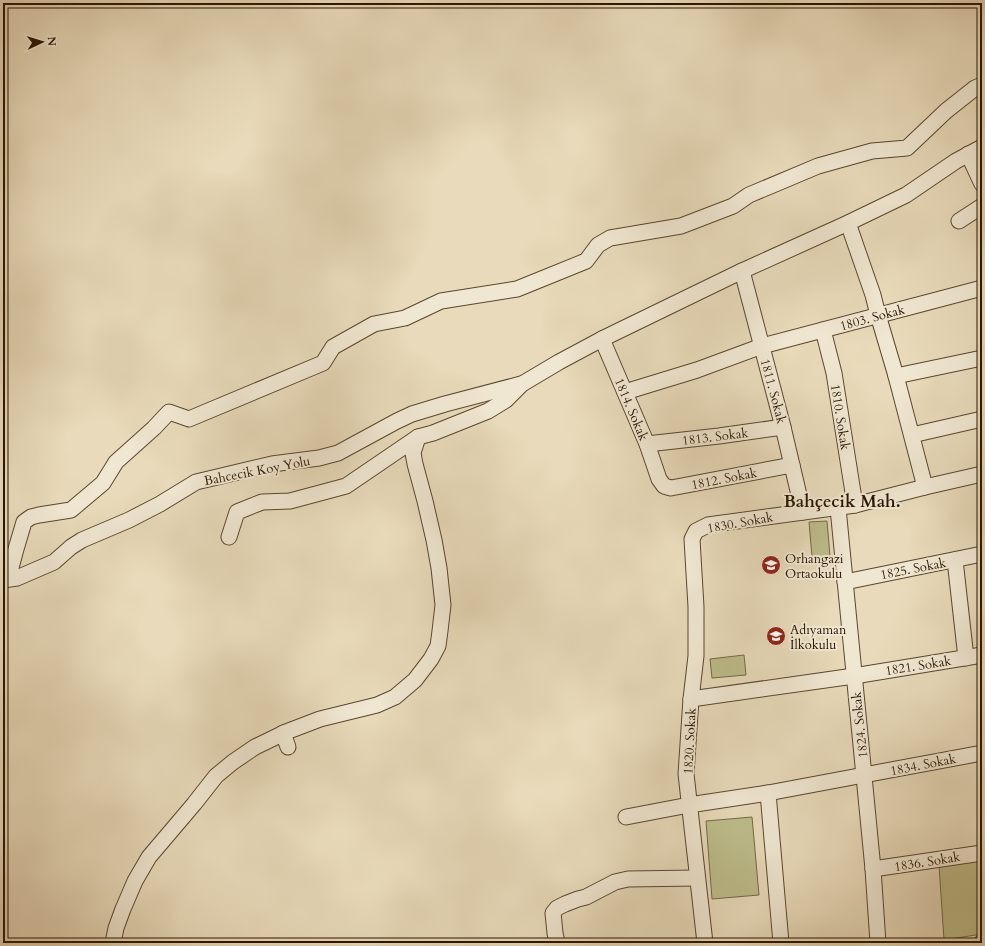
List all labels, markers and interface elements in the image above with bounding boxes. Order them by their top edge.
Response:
north arrow [22,22,62,62]
text: N [44,36,59,47]
street label: 1803. Sokak [838,301,907,335]
street label: 1811. Sokak [756,357,790,426]
street label: 1814. Sokak [610,375,652,444]
street label: 1810. Sokak [826,383,854,451]
street label: 1813. Sokak [681,424,749,450]
street label: Bahcecik Koy Yolu [203,452,312,490]
street label: 1812. Sokak [690,464,759,494]
district label: Bahçecik Mah. [783,490,901,513]
street label: 1830. Sokak [706,508,775,538]
place label: Orhangazi Ortaokulu [785,550,844,583]
school or university icon: Orhangazi Ortaokulu [760,554,782,576]
street label: 1825. Sokak [879,554,948,584]
place label: Adıyaman İlkokulu [790,621,847,654]
school or university icon: Adıyaman İlkokulu [765,625,787,647]
street label: 1821. Sokak [884,652,952,680]
street label: 1824. Sokak [848,691,872,759]
street label: 1820. Sokak [679,707,701,775]
street label: 1834. Sokak [889,750,958,780]
street label: 1836. Sokak [893,848,961,876]

